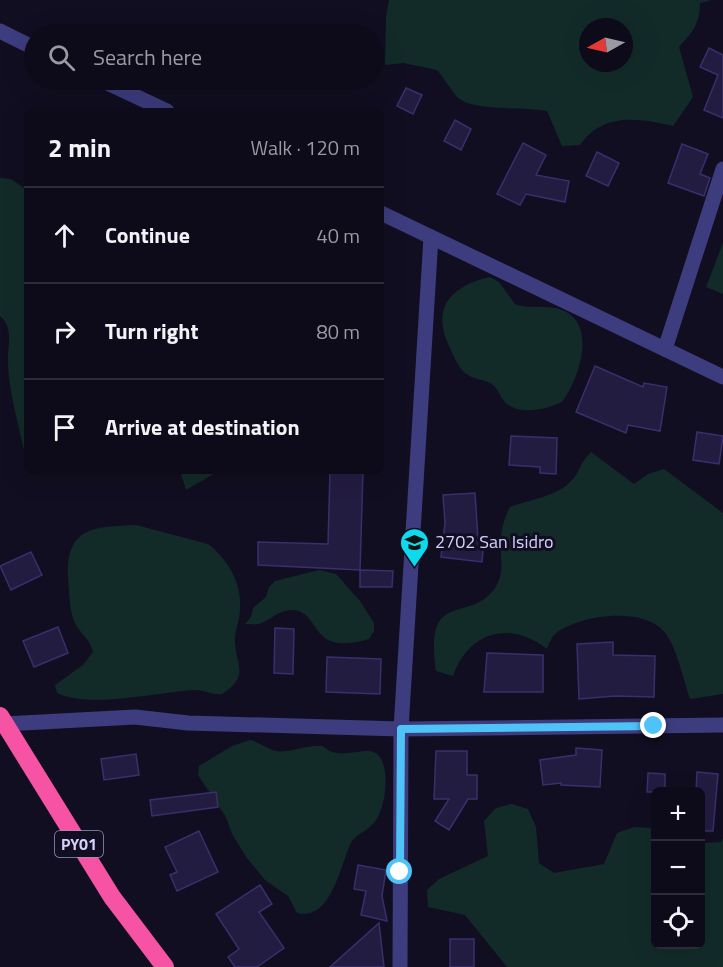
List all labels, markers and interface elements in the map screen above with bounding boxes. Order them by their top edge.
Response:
north arrow [579,18,633,72]
search box [24,24,384,90]
text: Search here [93,40,202,74]
icon: search [45,41,78,74]
text: 2 min [48,128,111,167]
text: Walk · 120 m [251,132,360,163]
text: Continue [105,218,190,252]
icon: ahead [48,219,81,252]
text: 40 m [316,220,360,251]
text: Turn right [105,314,199,348]
icon: right [48,315,81,348]
text: 80 m [316,316,360,347]
text: Arrive at destination [105,410,300,444]
icon: arrive [48,411,81,444]
school or university icon: 2702 San Isidro [398,526,430,568]
place label: 2702 San Isidro [435,528,554,555]
route end [640,712,666,738]
map controls [651,787,705,949]
button: + [651,787,705,841]
road number: PY01 [55,831,103,857]
button: − [651,841,705,895]
route start [386,858,412,884]
button: locate [651,895,705,949]

